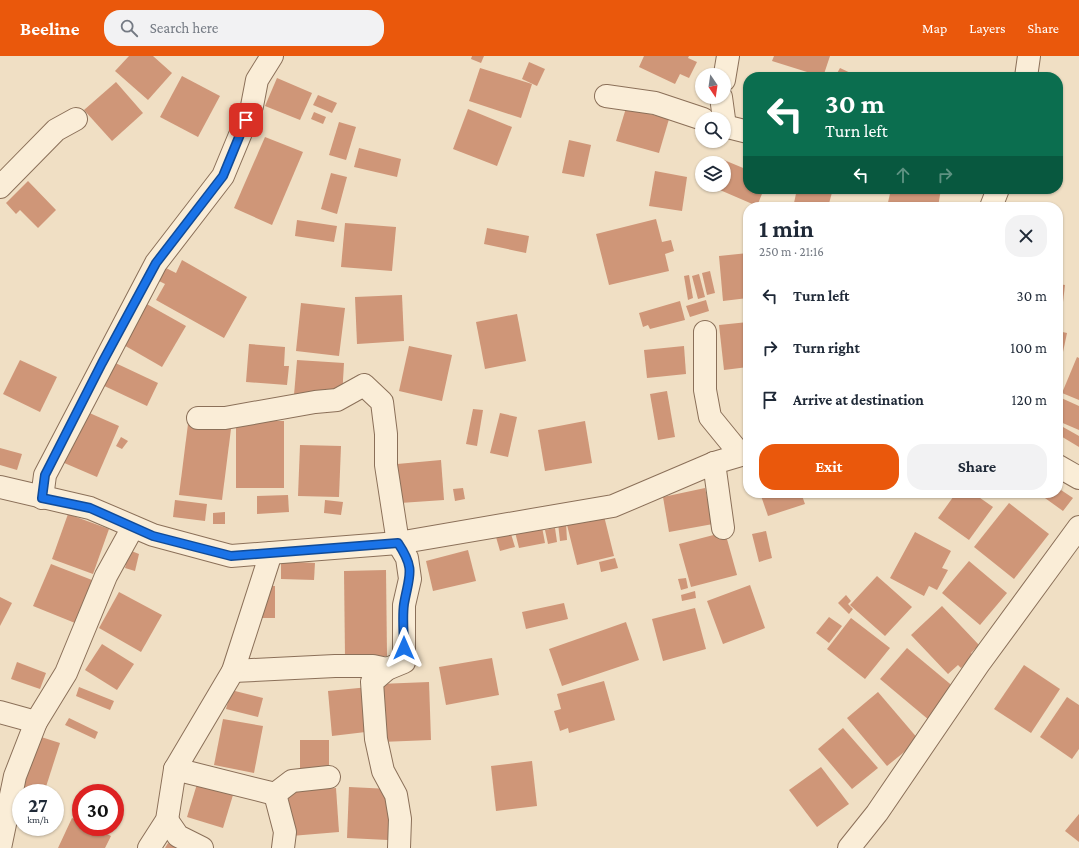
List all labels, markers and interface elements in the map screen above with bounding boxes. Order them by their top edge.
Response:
search box [104,10,384,46]
icon: search [118,17,140,39]
text: Beeline [20,18,80,39]
text: Search here [150,20,218,36]
text: Map [922,20,947,36]
text: Layers [969,20,1006,36]
text: Share [1028,20,1059,36]
north arrow [695,68,731,104]
map controls [695,68,731,192]
icon: left [759,88,811,140]
text: 30 m [825,88,885,119]
pin [229,103,263,137]
icon: arrive [235,109,257,131]
button: search [695,112,731,148]
text: Turn left [825,121,888,141]
button: layers [695,156,731,192]
icon: left [850,164,872,186]
icon: ahead [892,164,914,186]
icon: right [934,164,956,186]
text: 1 min [759,215,814,242]
button: close [1005,215,1047,257]
text: 250 m · 21:16 [759,244,824,259]
icon: left [759,285,781,307]
text: Turn left [793,288,849,304]
text: 30 m [1017,288,1047,304]
icon: right [759,337,781,359]
text: Turn right [793,340,860,356]
text: 100 m [1010,340,1047,356]
icon: arrive [759,389,781,411]
text: Arrive at destination [793,392,924,408]
text: 120 m [1012,392,1047,408]
button: Exit [759,444,899,490]
button: Share [907,444,1047,490]
position arrow [383,627,425,669]
speed limit sign: 30 [72,784,124,836]
text: 27 [28,794,48,816]
text: km/h [27,814,49,825]

